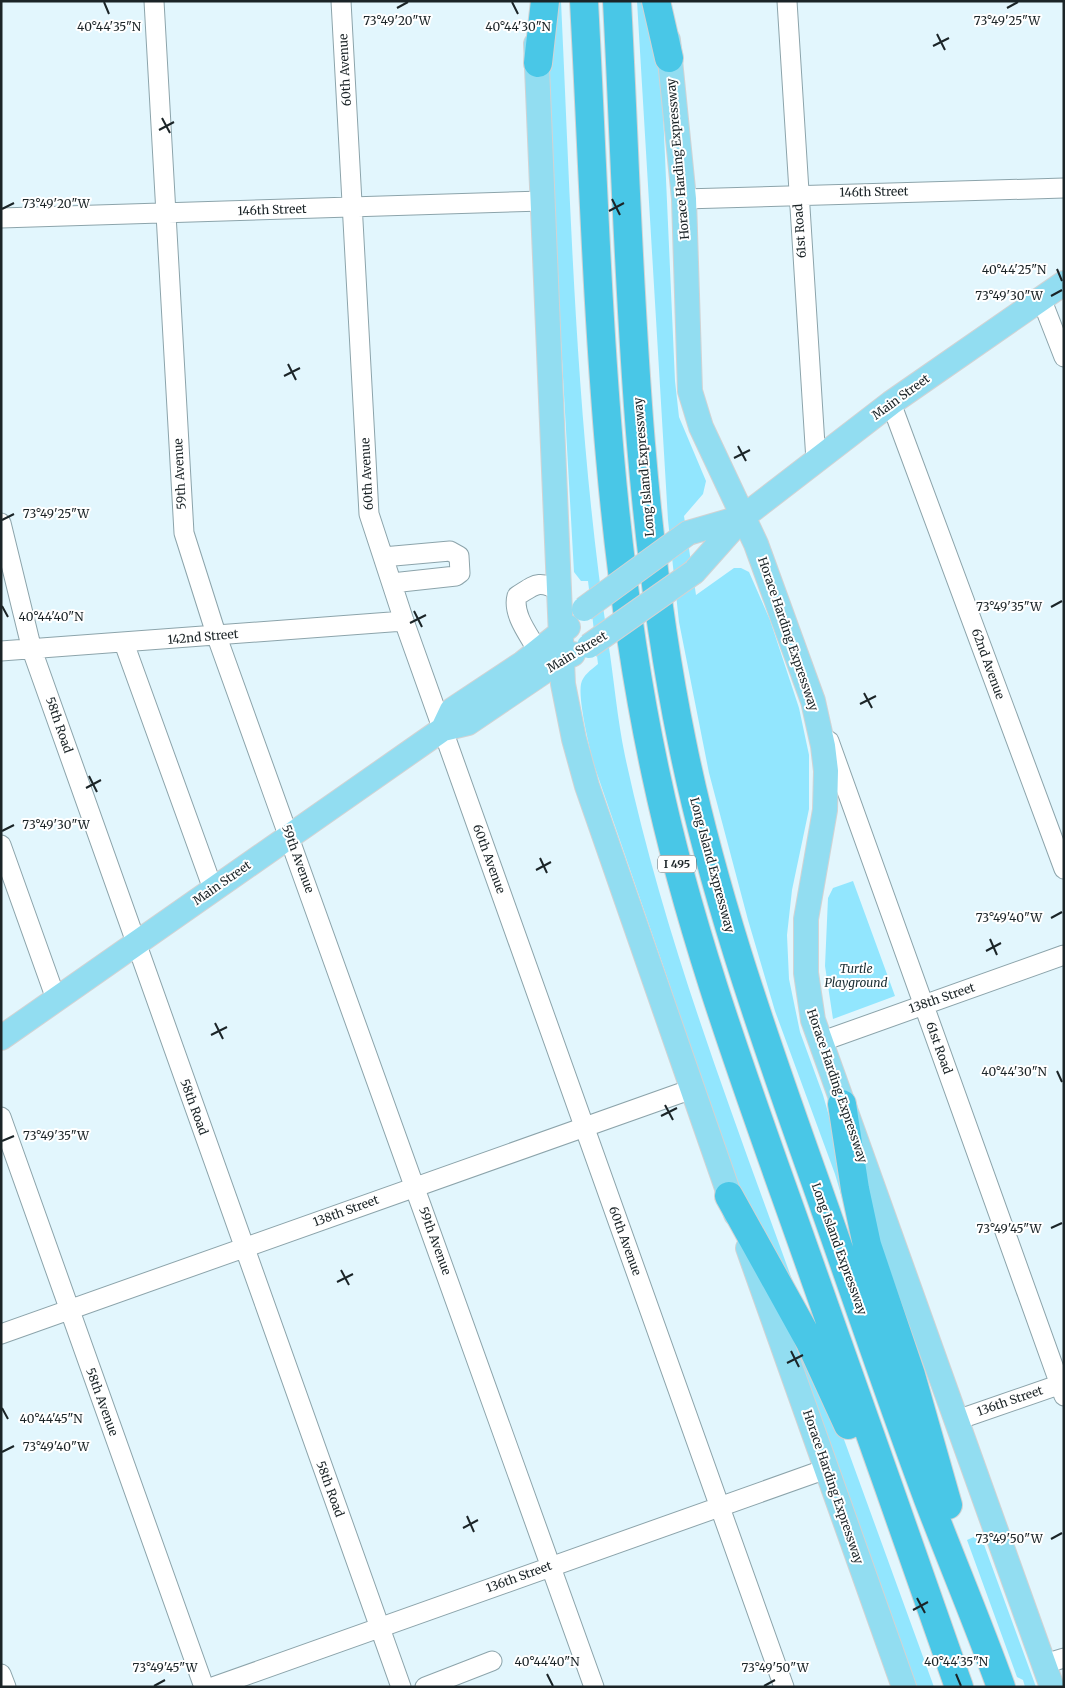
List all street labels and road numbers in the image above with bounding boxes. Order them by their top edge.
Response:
street label: 60th Avenue [335,33,354,107]
street label: Horace Harding Expressway [663,78,692,240]
street label: 146th Street [839,183,909,200]
street label: 146th Street [237,201,307,218]
street label: 61st Road [790,203,809,259]
street label: Main Street [869,371,933,422]
street label: Long Island Expressway [630,397,657,537]
street label: 60th Avenue [357,437,376,511]
street label: 59th Avenue [170,438,189,510]
street label: Horace Harding Expressway [755,555,822,713]
street label: 142nd Street [167,626,239,647]
street label: 62nd Avenue [969,626,1008,701]
street label: Main Street [544,628,610,675]
street label: 58th Road [43,695,76,755]
street label: Long Island Expressway [687,796,738,934]
street label: 60th Avenue [470,822,509,895]
street label: 59th Avenue [279,823,318,895]
road number: I 495 [658,856,696,872]
street label: Main Street [190,857,254,908]
street label: 138th Street [907,979,977,1016]
street label: Horace Harding Expressway [804,1007,871,1165]
street label: 61st Road [923,1020,956,1076]
street label: 58th Road [177,1077,212,1137]
street label: Long Island Expressway [809,1181,870,1317]
street label: 138th Street [311,1192,381,1229]
street label: 60th Avenue [606,1204,645,1277]
street label: 59th Avenue [416,1205,455,1277]
street label: 58th Avenue [83,1366,122,1438]
street label: 136th Street [975,1382,1045,1419]
street label: Horace Harding Expressway [800,1408,867,1566]
street label: 58th Road [313,1459,348,1519]
street label: 136th Street [484,1558,554,1595]

